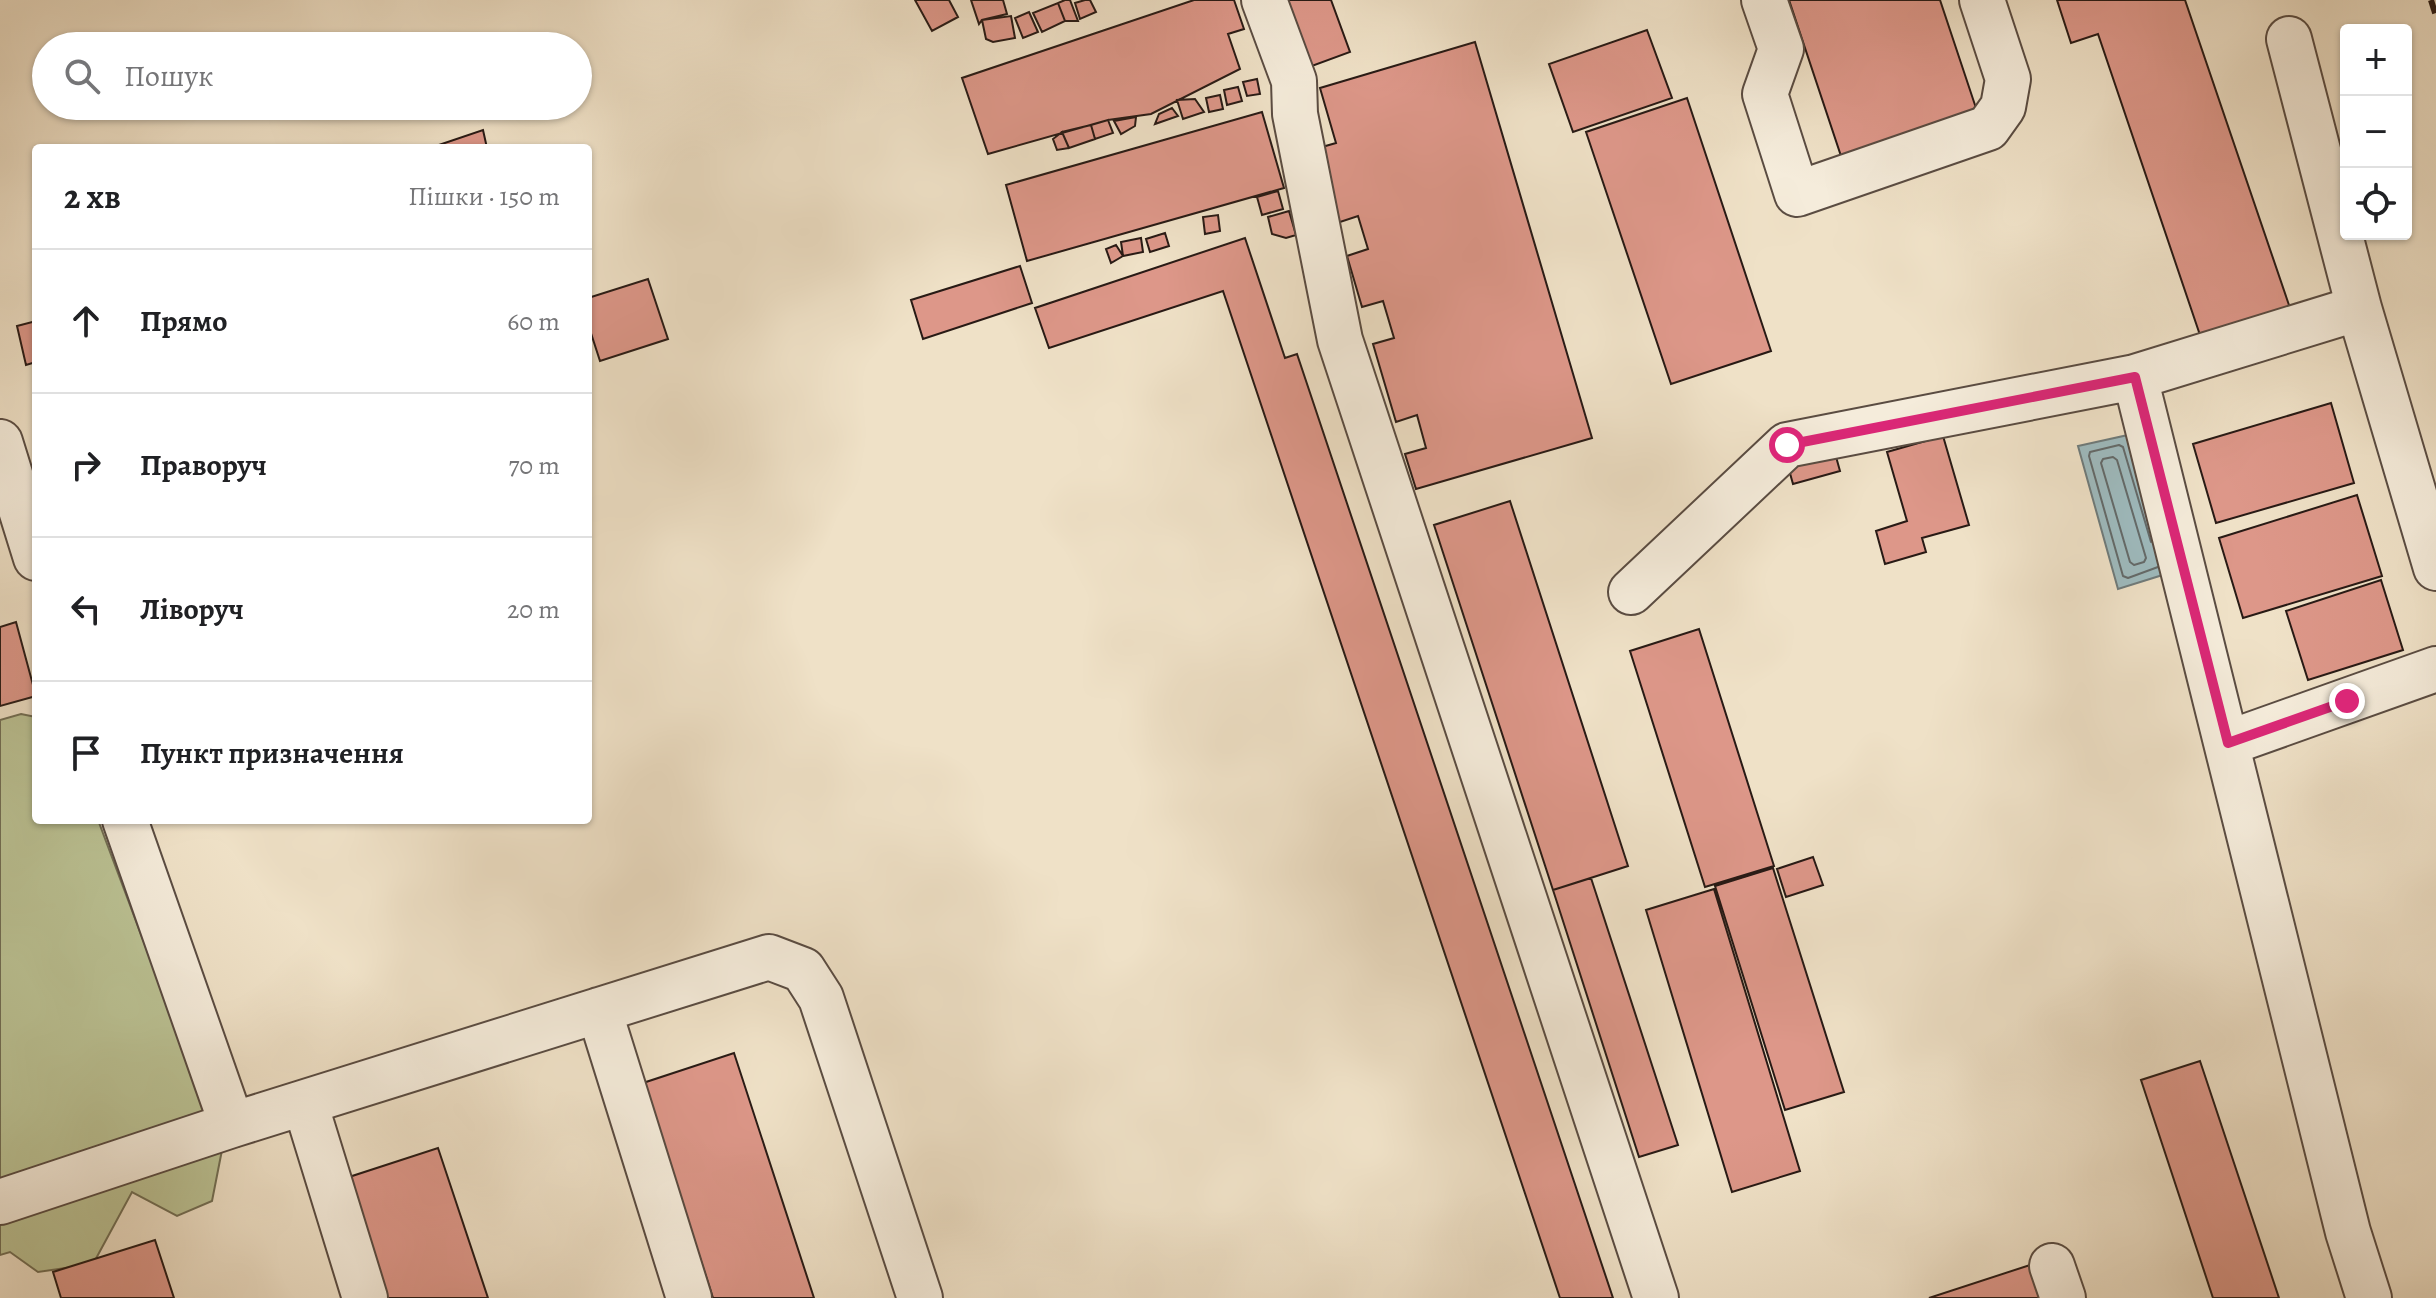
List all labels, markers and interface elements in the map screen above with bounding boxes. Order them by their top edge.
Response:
map controls [2340,24,2412,240]
button: + [2340,24,2412,96]
search box [32,32,592,120]
icon: search [60,54,104,98]
text: Пошук [124,56,214,96]
button: − [2340,96,2412,168]
button: locate [2340,168,2412,240]
text: 2 хв [64,173,121,220]
text: Пішки · 150 m [408,179,560,214]
icon: ahead [64,299,108,343]
text: Прямо [140,301,227,341]
text: 60 m [507,304,560,339]
route start [1769,427,1805,463]
icon: right [64,443,108,487]
text: Праворуч [140,445,267,485]
text: 70 m [508,448,560,483]
icon: left [64,587,108,631]
text: Ліворуч [140,589,244,629]
text: 20 m [507,592,560,627]
route end [2329,683,2365,719]
icon: arrive [64,731,108,775]
text: Пункт призначення [140,733,404,773]

